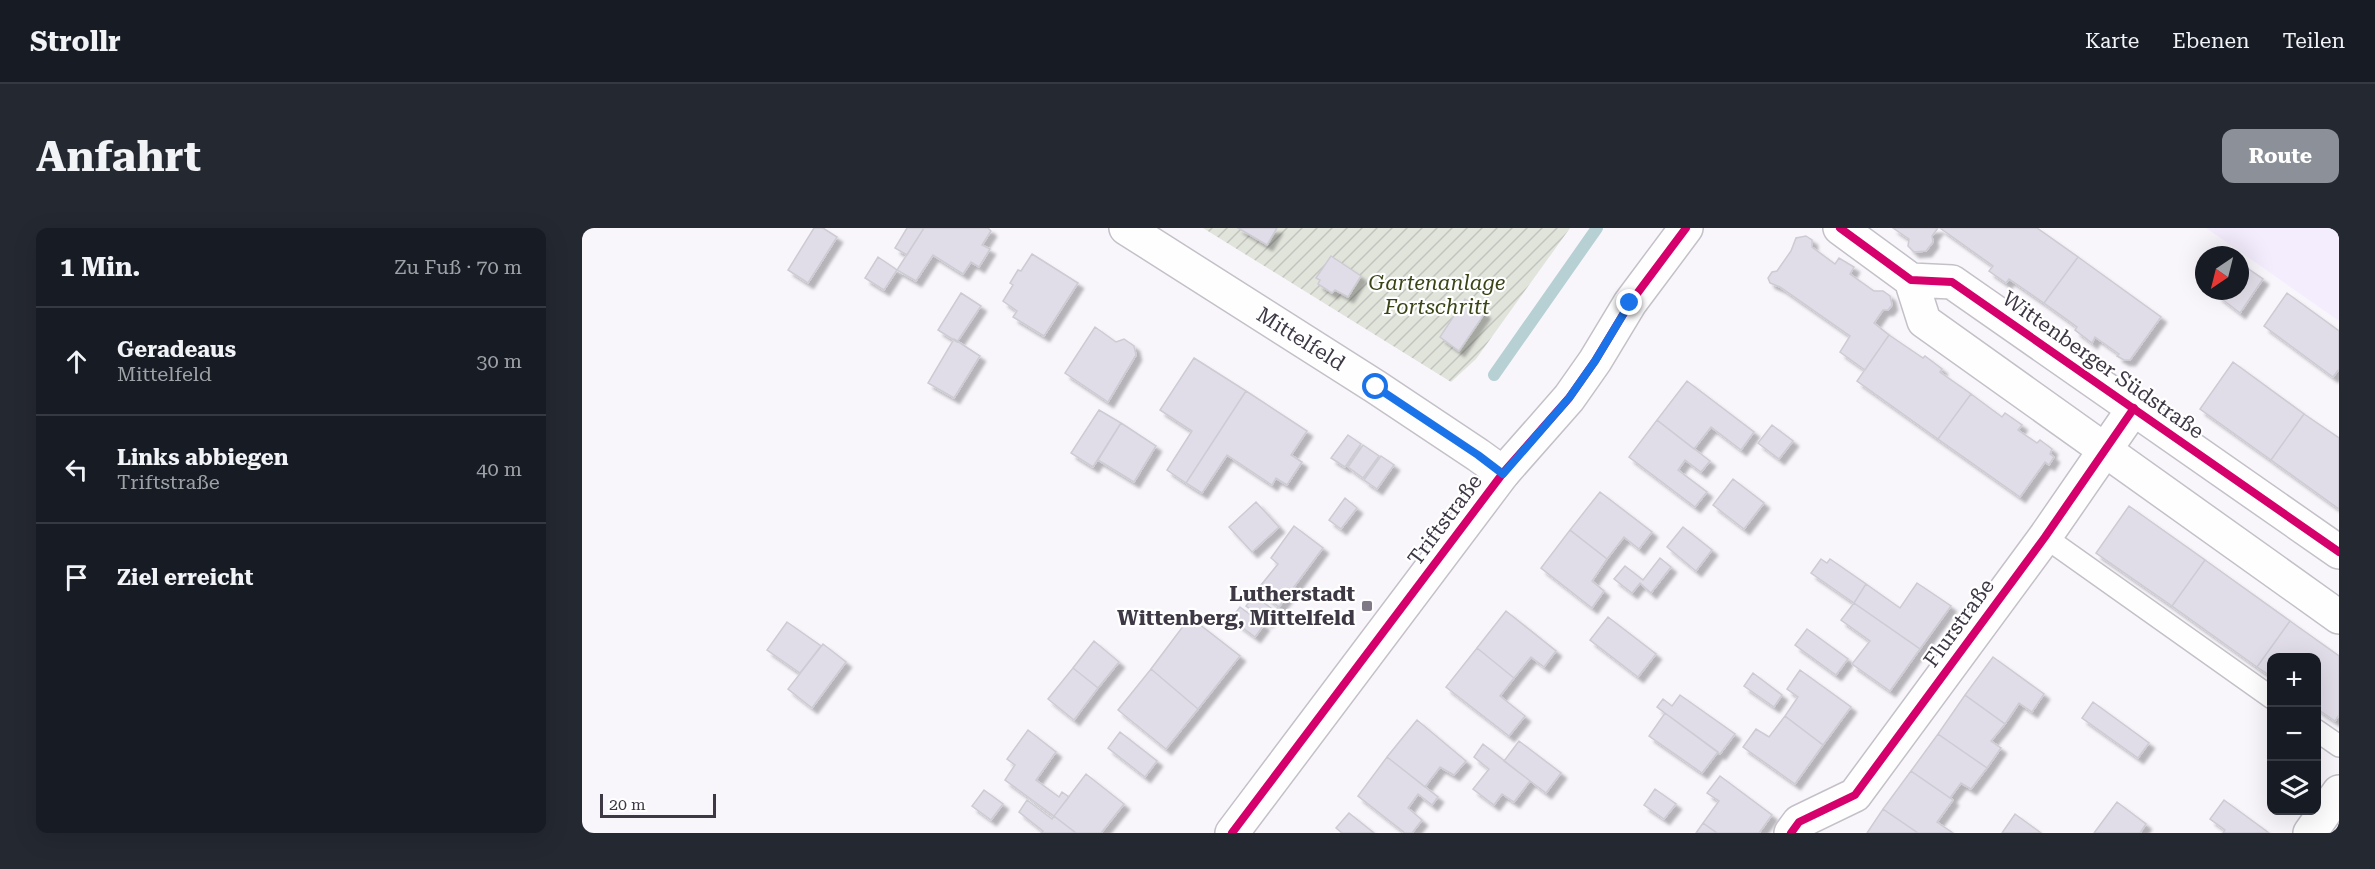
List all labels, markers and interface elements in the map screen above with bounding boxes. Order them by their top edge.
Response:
text: Strollr [30,25,121,58]
text: Karte [2085,29,2139,53]
text: Ebenen [2172,29,2250,53]
text: Teilen [2283,29,2345,53]
button: Route [2222,129,2339,183]
text: Anfahrt [36,132,201,181]
north arrow [2195,246,2249,300]
text: 1 Min. [60,252,141,282]
text: Zu Fuß · 70 m [394,255,522,279]
park label: Gartenanlage Fortschritt [1369,271,1505,319]
street label: Wittenberger Südstraße [1998,286,2208,444]
route end [1616,289,1642,315]
street label: Mittelfeld [1252,302,1350,376]
text: Geradeaus [117,337,236,362]
icon: ahead [60,345,93,378]
text: 30 m [476,349,522,373]
text: Mittelfeld [117,362,212,386]
route start [1362,373,1388,399]
text: Links abbiegen [117,445,288,470]
icon: left [60,453,93,486]
text: 40 m [476,457,522,481]
text: Triftstraße [117,470,220,494]
street label: Triftstraße [1403,470,1487,570]
icon: arrive [60,561,93,594]
text: Ziel erreicht [117,565,253,590]
street label: Flurstraße [1919,574,1999,672]
place label: Lutherstadt Wittenberg, Mittelfeld [1117,582,1355,630]
marker: Lutherstadt Wittenberg, Mittelfeld [1360,599,1374,613]
map controls [2267,653,2321,815]
button: + [2267,653,2321,707]
button: − [2267,707,2321,761]
button: layers [2267,761,2321,815]
scale bar [600,791,716,818]
text: 20 m [609,795,646,814]

